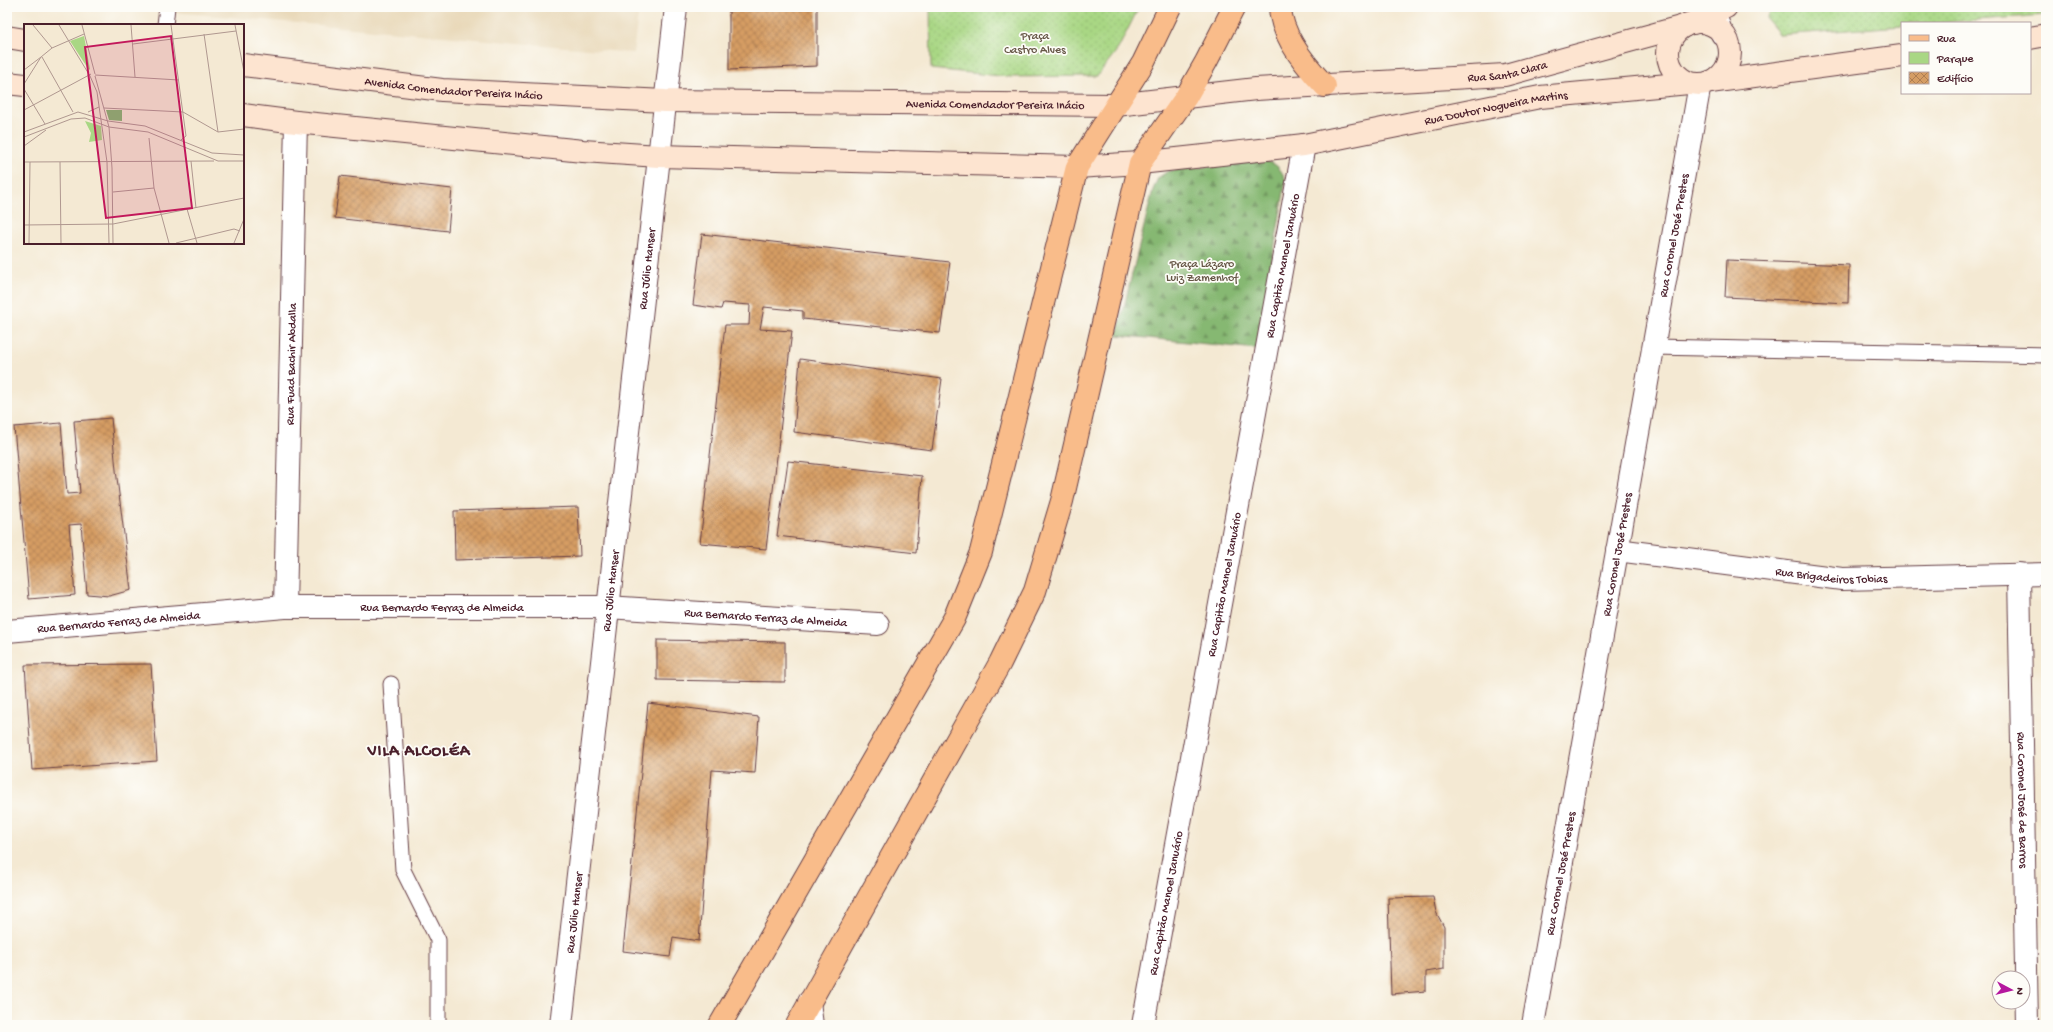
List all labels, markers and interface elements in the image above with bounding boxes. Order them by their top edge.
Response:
legend [1901,22,2031,94]
inset map [24,24,244,244]
park label: Praça Castro Alves [1004,30,1066,58]
text: Rua [1937,33,1956,47]
text: Parque [1936,53,1974,67]
street label: Rua Santa Clara [1467,59,1549,86]
text: Edifício [1937,73,1973,87]
street label: Avenida Comendador Pereira Inácio [364,75,543,104]
street label: Rua Doutor Nogueira Martins [1423,89,1569,129]
street label: Avenida Comendador Pereira Inácio [906,98,1084,114]
street label: Rua Coronel José Prestes [1657,172,1693,299]
street label: Rua Capitão Manoel Januário [1264,193,1304,339]
street label: Rua Júlio Hanser [637,226,660,311]
park label: Praça Lázaro Luiz Zamenhof [1166,258,1239,286]
street label: Rua Fuad Bachir Abdalla [284,303,301,425]
street label: Rua Coronel José Prestes [1601,491,1636,618]
street label: Rua Capitão Manoel Januário [1206,511,1246,658]
street label: Rua Júlio Hanser [600,548,624,632]
street label: Rua Brigadeiros Tobias [1774,565,1888,588]
street label: Rua Bernardo Ferraz de Almeida [360,602,524,616]
street label: Rua Bernardo Ferraz de Almeida [684,607,848,631]
street label: Rua Bernardo Ferraz de Almeida [37,609,201,637]
street label: Rua Coronel José de Barros [2013,732,2029,869]
district label: VILA ALCOLÉA [367,742,471,762]
street label: Rua Coronel José Prestes [1544,810,1580,937]
street label: Rua Capitão Manoel Januário [1147,830,1187,977]
street label: Rua Júlio Hanser [564,870,587,954]
north arrow [1991,970,2031,1010]
text: N [2013,987,2025,995]

